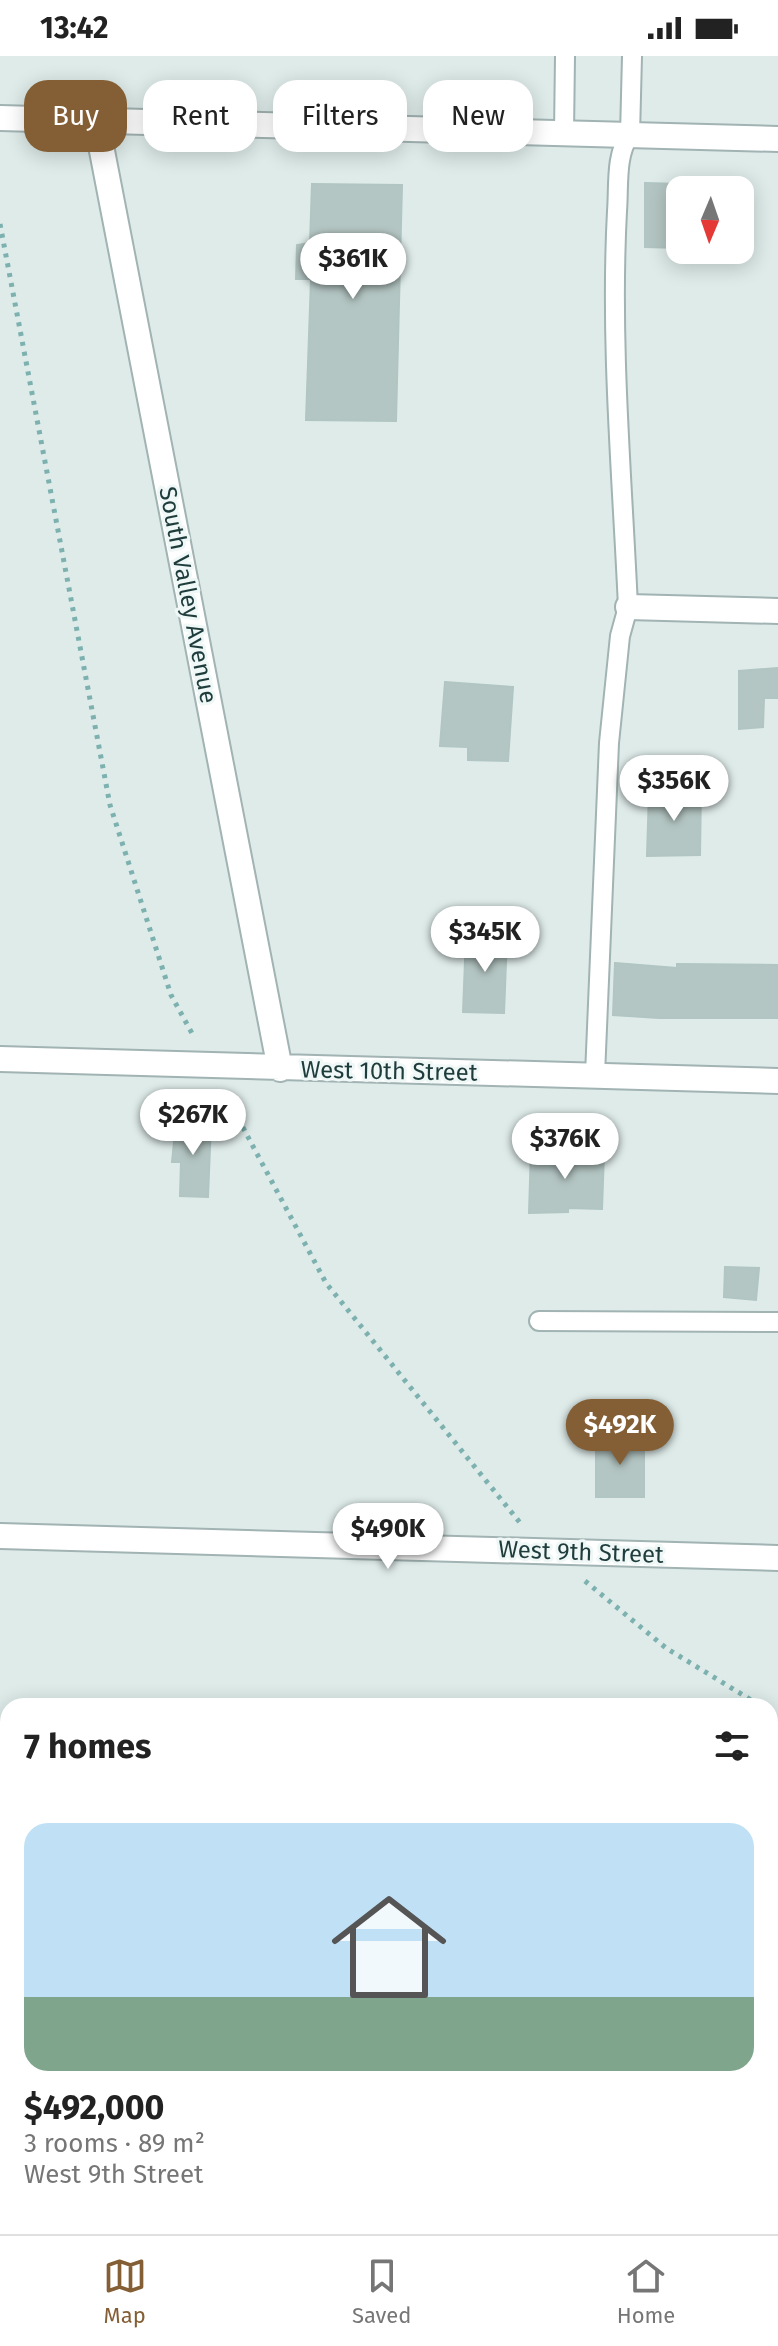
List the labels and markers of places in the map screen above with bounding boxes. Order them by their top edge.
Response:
pin: $361K [297,233,409,301]
pin: $356K [618,755,730,823]
pin: $345K [429,906,541,974]
pin: $267K [137,1089,249,1157]
pin: $376K [509,1113,621,1181]
pin: $492K [564,1399,676,1467]
pin: $490K [332,1503,444,1571]

